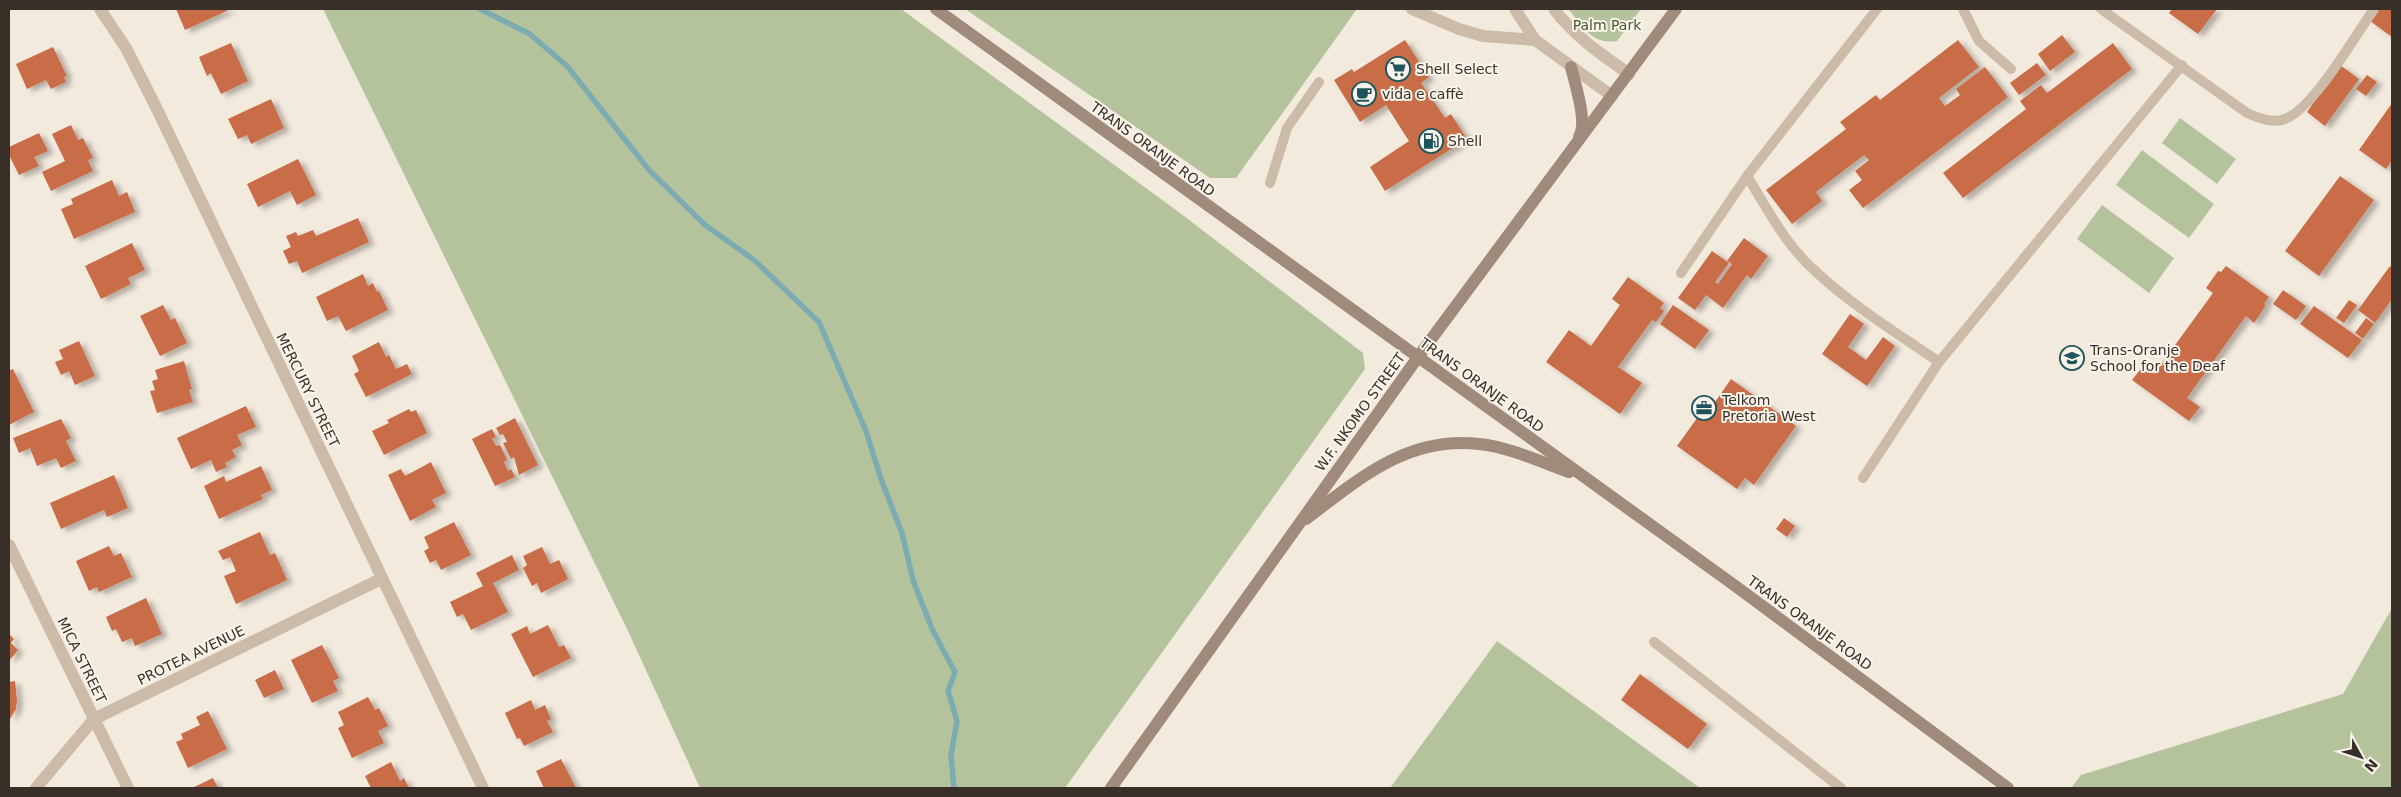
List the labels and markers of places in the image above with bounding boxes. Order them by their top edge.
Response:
supermarket icon: Shell Select [1385,56,1411,82]
place label: Shell Select [1416,61,1498,77]
cafe icon: vida e caffè [1351,81,1377,107]
place label: vida e caffè [1382,86,1464,102]
fuel station icon: Shell [1418,128,1444,154]
place label: Shell [1448,133,1482,149]
place label: Trans-Oranje School for the Deaf [2089,342,2226,374]
school or university icon: Trans-Oranje School for the Deaf [2059,345,2085,371]
place label: Telkom Pretoria West [1721,392,1816,424]
office icon: Telkom Pretoria West [1691,395,1717,421]

